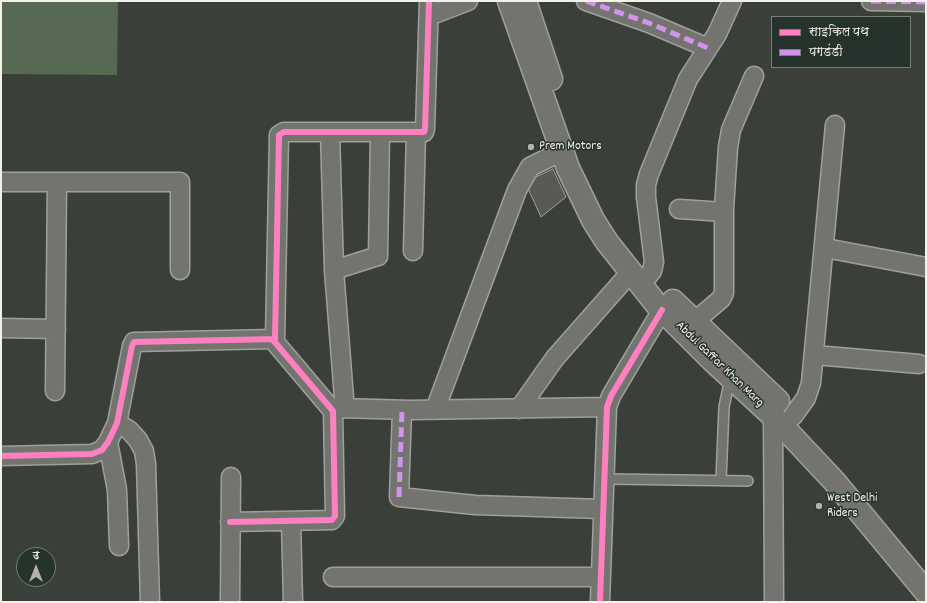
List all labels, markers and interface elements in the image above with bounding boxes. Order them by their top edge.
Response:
legend [771,16,911,68]
text: साइकिल पथ [809,24,869,41]
text: पगडंडी [809,44,843,61]
place label: Prem Motors [539,139,602,155]
marker: Prem Motors [526,142,536,152]
street label: Abdul Gaffar Khan Marg [671,319,767,411]
place label: West Delhi Riders [827,491,877,522]
marker: West Delhi Riders [814,501,824,511]
north arrow [16,547,56,587]
text: उ [33,548,39,564]

